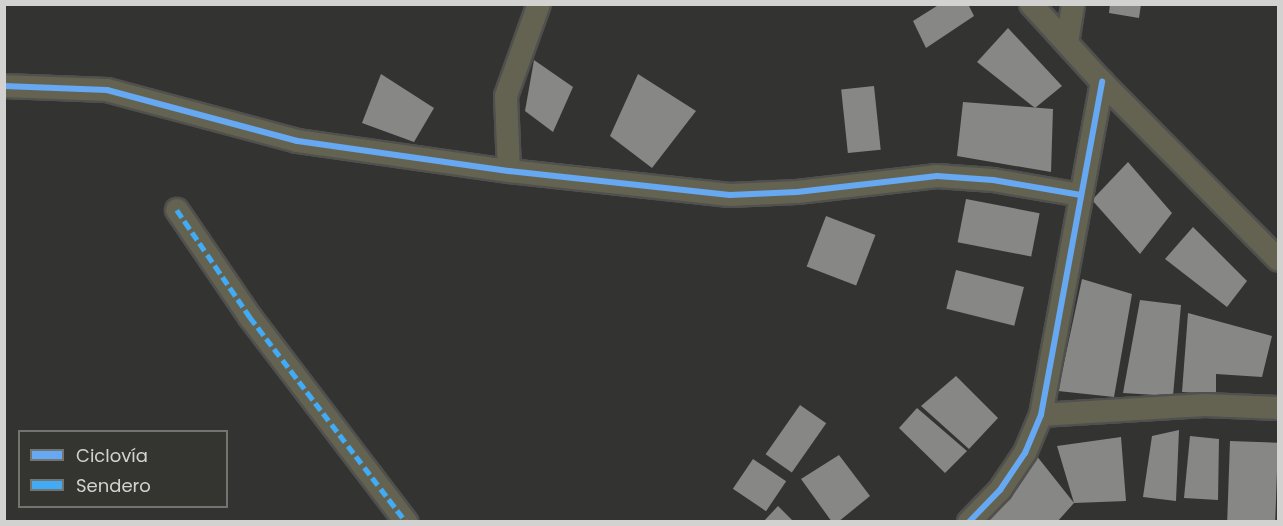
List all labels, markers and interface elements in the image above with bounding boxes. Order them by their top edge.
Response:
legend [18,430,228,508]
text: Ciclovía [76,443,148,468]
text: Sendero [76,473,151,498]

